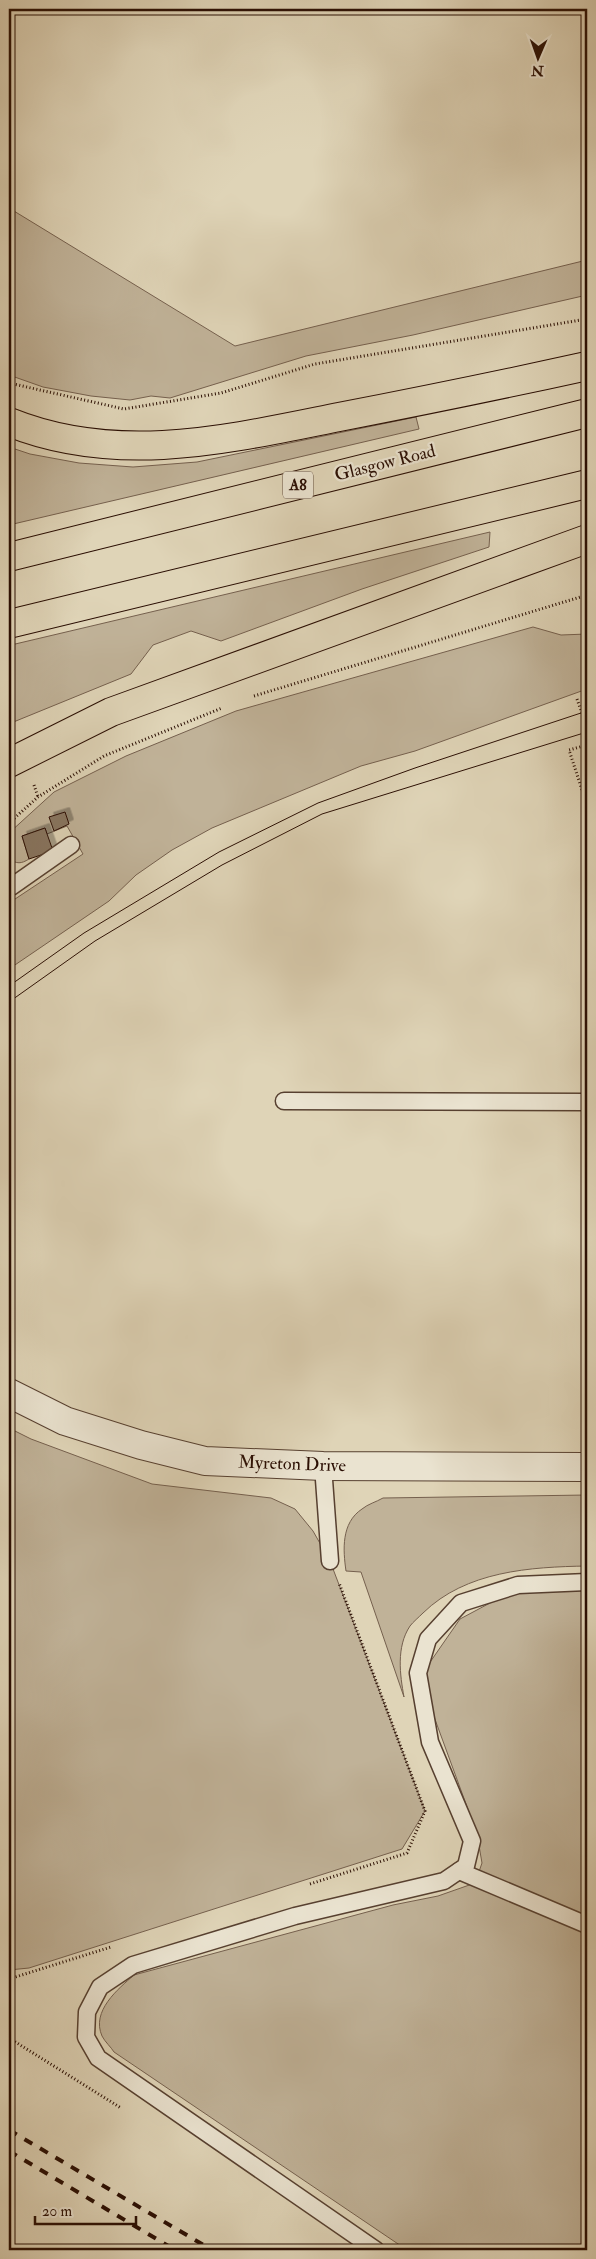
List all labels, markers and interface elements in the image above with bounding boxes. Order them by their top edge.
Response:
north arrow [514,32,564,82]
text: N [531,62,545,79]
street label: Glasgow Road [332,439,438,487]
road number: A8 [283,472,313,498]
street label: Myreton Drive [238,1451,347,1477]
scale bar [35,2194,136,2226]
text: 20 m [42,2202,72,2221]

